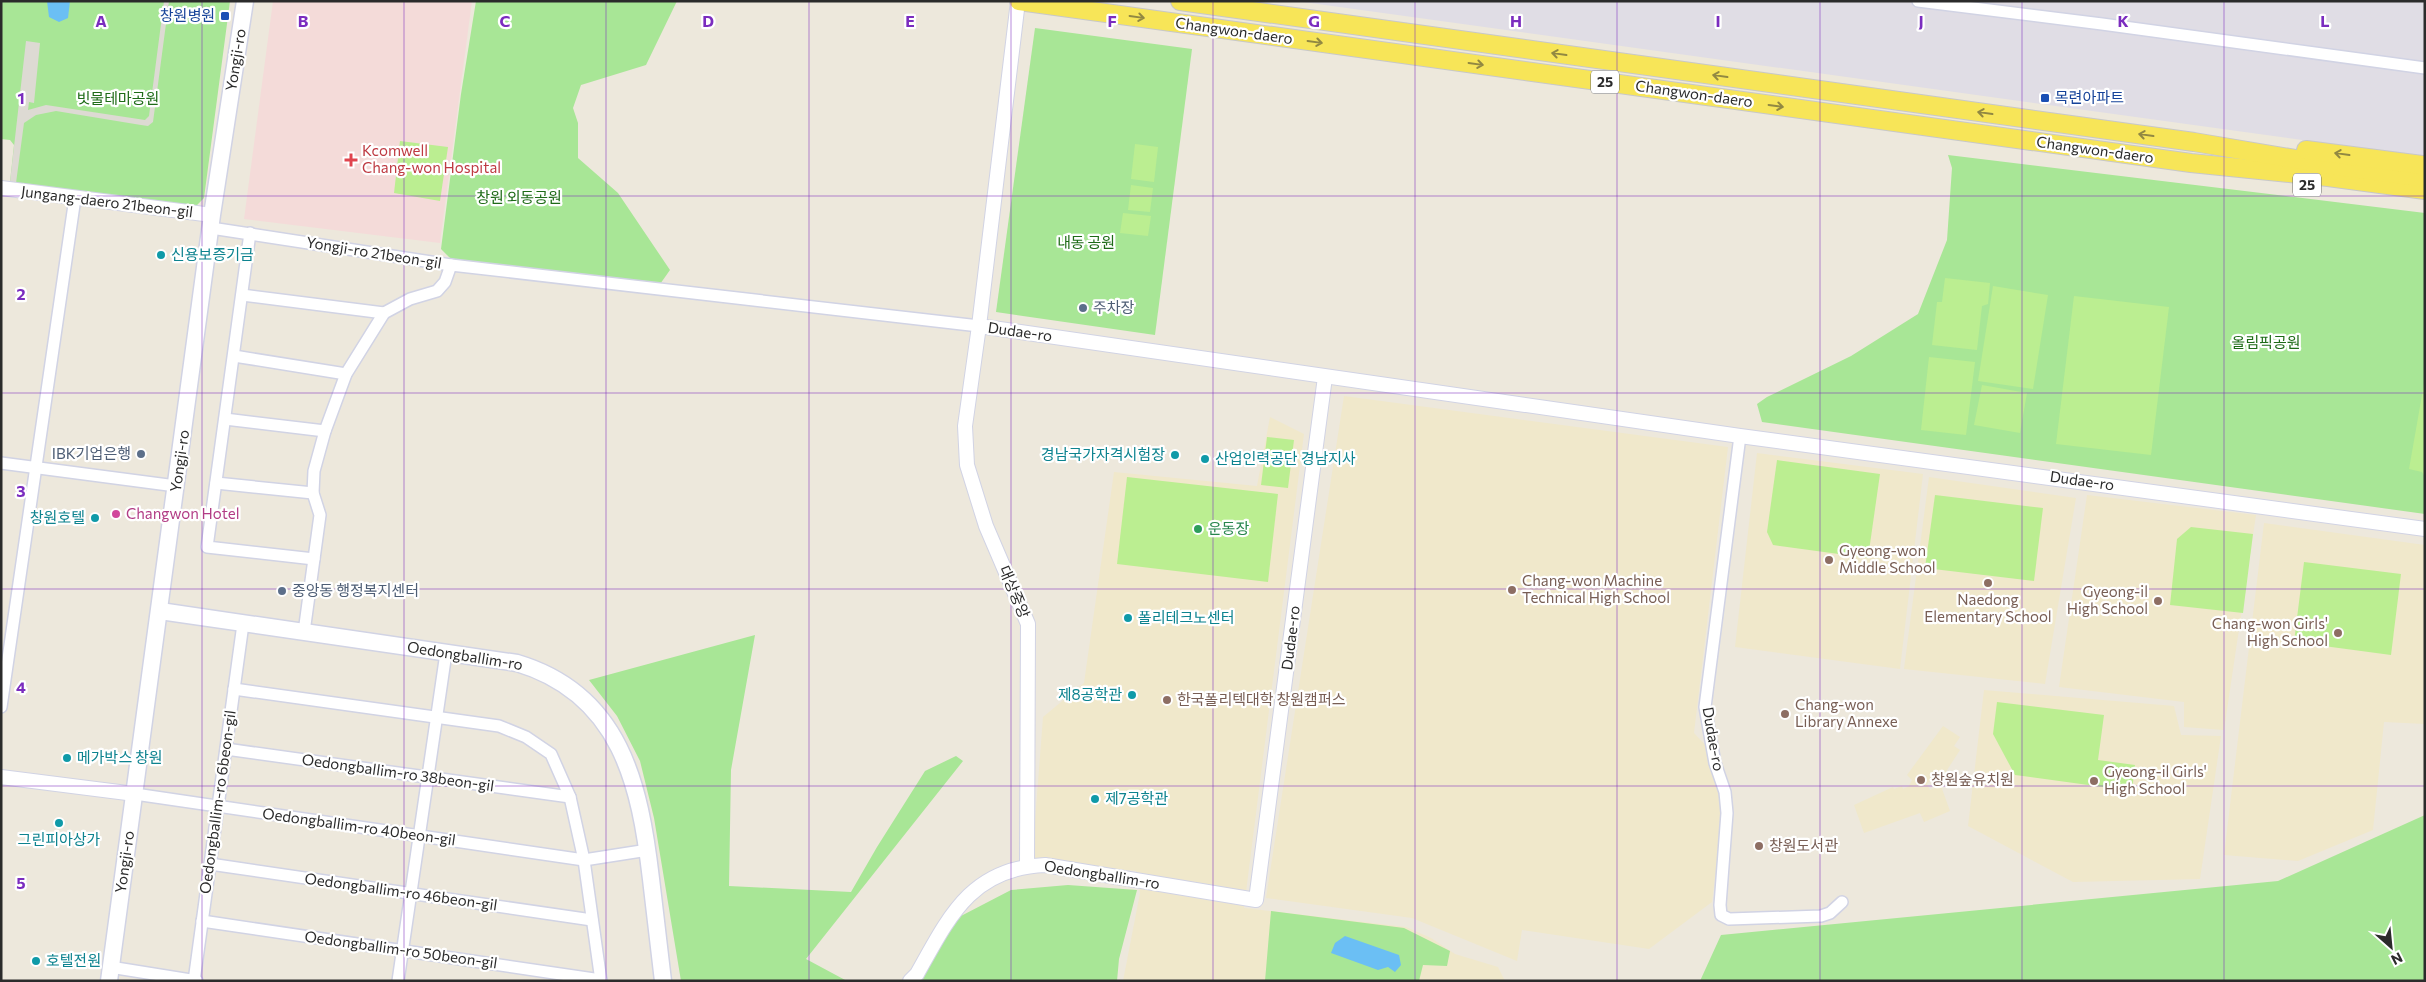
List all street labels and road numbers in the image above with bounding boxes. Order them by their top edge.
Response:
street label: Changwon-daero [1174,13,1294,47]
street label: Yongji-ro [221,27,249,92]
road number: 25 [1591,70,1619,94]
street label: Changwon-daero [1634,76,1754,110]
street label: Changwon-daero [2035,132,2155,166]
road number: 25 [2293,174,2321,196]
street label: Jungang-daero 21beon-gil [20,182,194,220]
street label: Yongji-ro 21beon-gil [305,232,443,272]
street label: Dudae-ro [987,318,1054,344]
street label: Yongji-ro [166,428,192,493]
street label: Dudae-ro [2049,467,2116,493]
street label: 대상중앙 [996,563,1034,621]
street label: Dudae-ro [1277,605,1303,671]
street label: Oedongballim-ro [406,637,524,673]
street label: Dudae-ro [1699,705,1728,772]
street label: Oedongballim-ro 6beon-gil [195,709,239,895]
street label: Oedongballim-ro 38beon-gil [301,750,495,794]
street label: Oedongballim-ro 40beon-gil [261,804,457,848]
street label: Yongji-ro [111,829,137,894]
street label: Oedongballim-ro [1043,856,1161,892]
street label: Oedongballim-ro 46beon-gil [304,869,499,913]
street label: Oedongballim-ro 50beon-gil [304,927,499,971]

